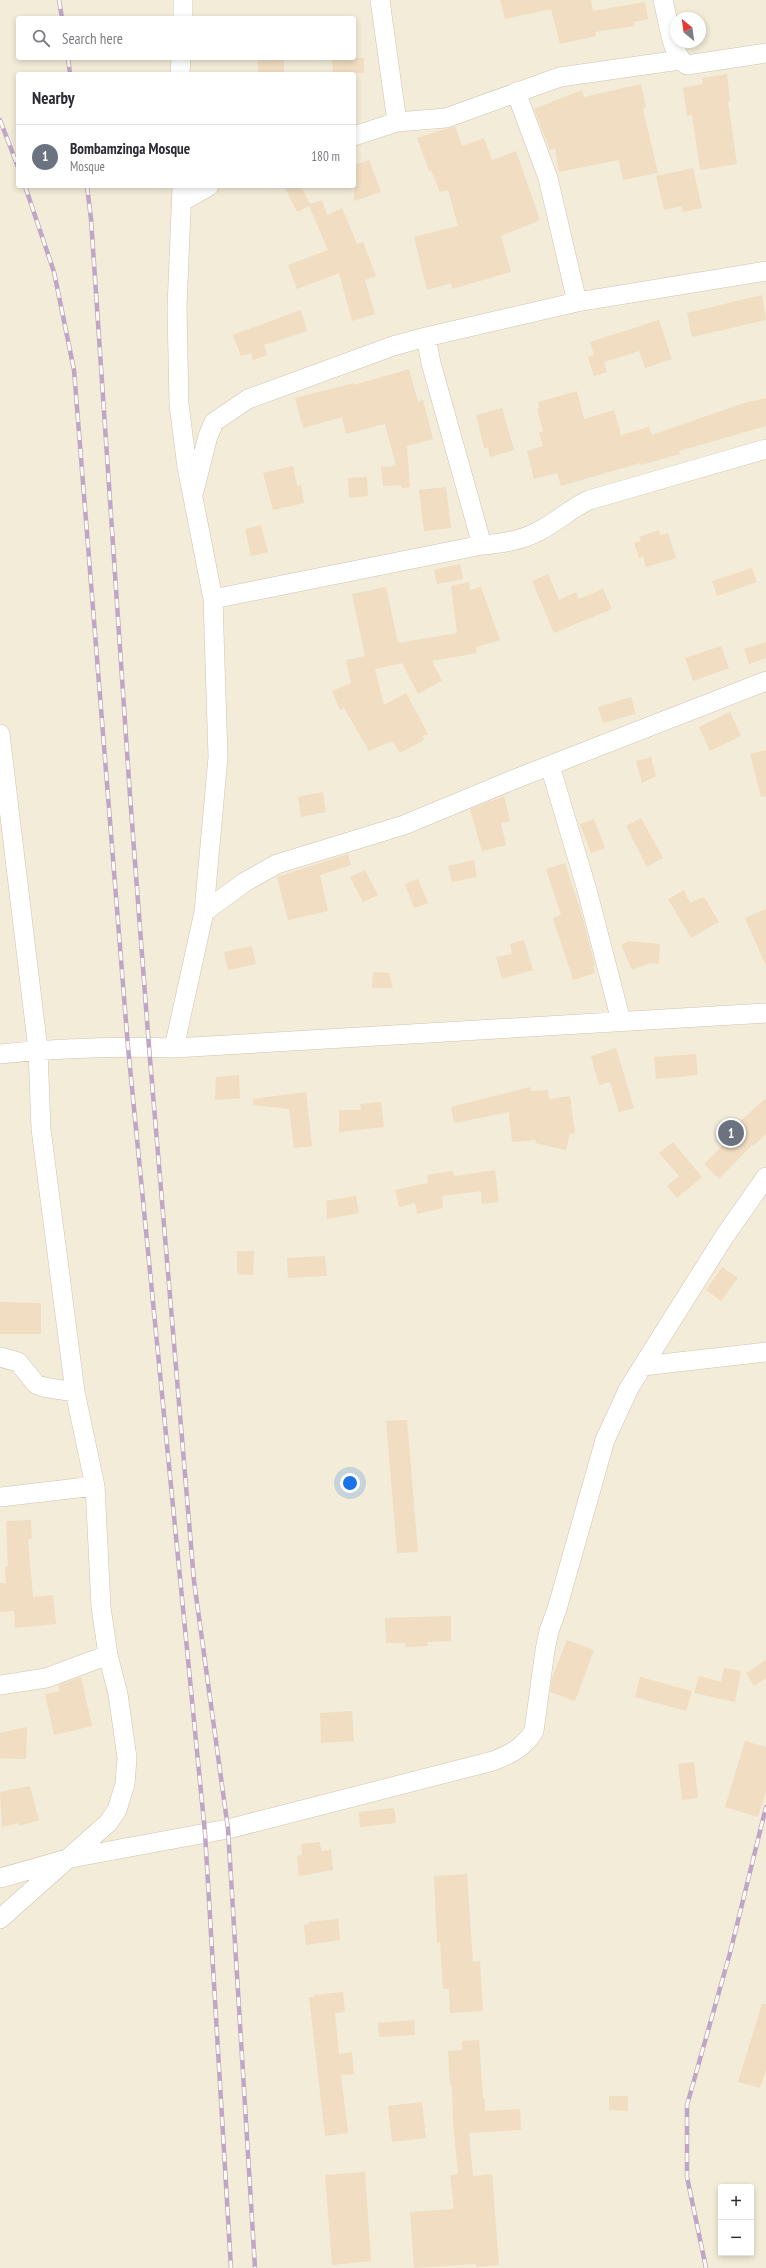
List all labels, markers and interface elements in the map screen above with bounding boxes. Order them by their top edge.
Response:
north arrow [670,12,706,48]
search box [16,16,356,60]
icon: search [30,27,52,49]
text: Search here [62,29,123,48]
text: Nearby [32,87,75,109]
text: Bombamzinga Mosque [70,139,190,158]
text: 1 [42,148,48,165]
text: 180 m [311,148,340,165]
text: Mosque [70,158,105,175]
pin: 1 [718,1118,744,1148]
your location [340,1473,360,1493]
map controls [718,2184,754,2256]
button: + [718,2184,754,2220]
button: − [718,2220,754,2256]

